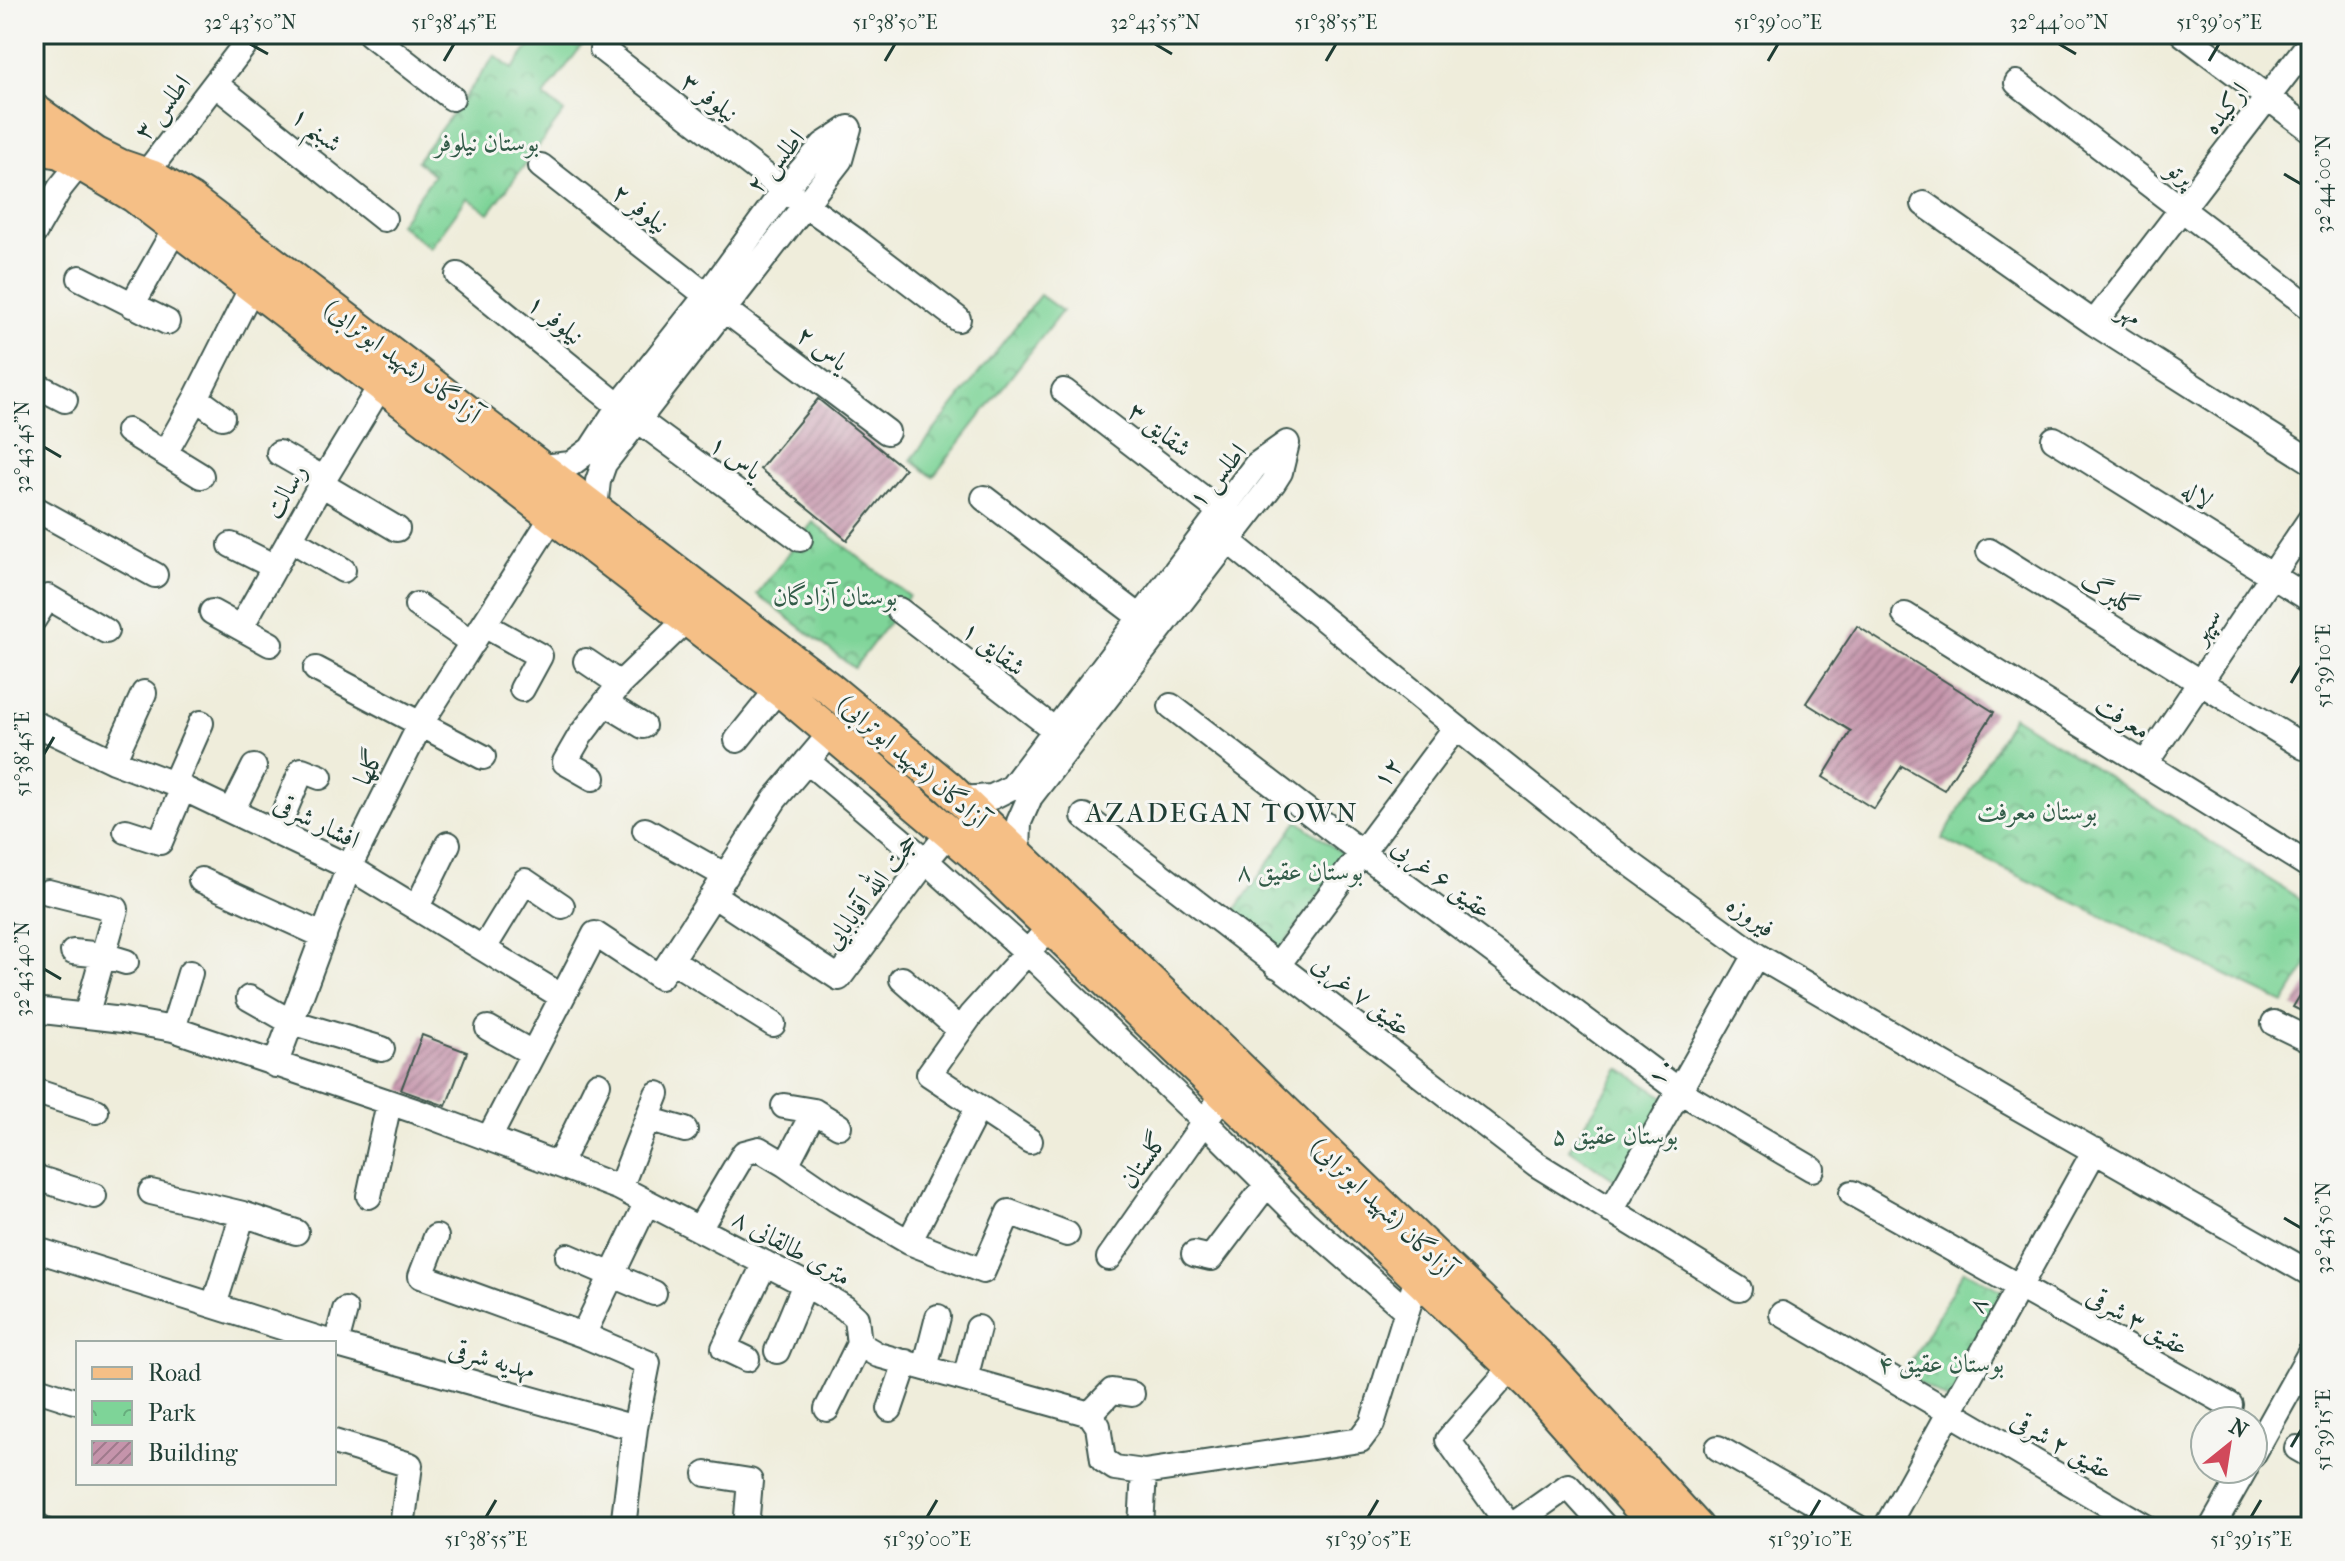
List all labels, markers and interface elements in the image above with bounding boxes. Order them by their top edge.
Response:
text: 32°43'50"N [204,11,296,34]
text: 51°38'45"E [411,11,497,34]
text: 51°38'50"E [852,11,938,34]
text: 32°43'55"N [1110,11,1200,34]
text: 51°38'55"E [1295,11,1377,34]
text: 51°39'00"E [1734,11,1822,34]
text: 32°44'00"N [2010,11,2108,34]
text: 51°39'05"E [2176,11,2262,34]
street label: نیلوفر ۳ [674,66,744,130]
street label: اطلس ۳ [127,68,199,147]
street label: ارکیده [2195,76,2255,141]
street label: شبنم ۱ [279,100,348,167]
street label: اطلس ۲ [740,123,813,201]
park label: بوستان نیلوفر [432,127,539,159]
text: 32°44'00"N [2312,135,2335,233]
street label: پرتو [2158,151,2202,196]
street label: نیلوفر ۲ [605,177,675,241]
street label: نیلوفر ۱ [521,287,590,352]
street label: آزادگان (شهید ابوترابی) [316,292,489,434]
street label: مهر [2109,293,2148,333]
street label: یاس ۲ [790,319,857,379]
street label: شقایق ۳ [1122,395,1198,464]
text: 32°43'45"N [11,401,34,493]
street label: یاس ۱ [703,428,770,488]
street label: اطلس ۱ [1182,437,1255,515]
street label: رسالت [257,458,314,524]
street label: لاله [2175,474,2218,517]
street label: گلبرگ [2075,564,2144,623]
park label: بوستان آزادگان [773,581,897,613]
street label: سپهر [2181,602,2230,652]
street label: شقایق ۱ [956,614,1032,683]
text: 51°39'10"E [2312,624,2335,708]
street label: آزادگان (شهید ابوترابی) [829,688,996,839]
street label: معرفت [2089,689,2156,747]
text: 51°38'45"E [11,711,34,797]
street label: گلها [347,744,390,790]
street label: ۱۲ [1366,751,1409,794]
street label: افشار شرقی [268,787,365,856]
district label: AZADEGAN TOWN [1084,796,1359,829]
park label: بوستان معرفت [1977,796,2097,828]
street label: حجت الله آقابابایی [813,824,925,956]
street label: عقیق ۶ غربی [1384,831,1498,928]
park label: بوستان عقیق ۸ [1237,856,1363,888]
street label: فیروزه [1720,889,1781,944]
text: 32°43'40"N [11,921,34,1017]
street label: عقیق ۷ غربی [1304,947,1417,1046]
street label: ۱۰ [1640,1049,1681,1091]
park label: بوستان عقیق ۵ [1552,1120,1678,1152]
street label: گلستان [1113,1126,1174,1195]
street label: آزادگان (شهید ابوترابی) [1302,1131,1463,1288]
text: 32°43'50"N [2312,1182,2335,1274]
street label: ۸ متری طالقانی [727,1202,856,1293]
street label: عقیق ۳ شرقی [2081,1280,2194,1364]
street label: ۸ [1960,1290,1995,1318]
street label: مهدیه شرقی [445,1333,539,1387]
legend [76,1341,336,1485]
park label: بوستان عقیق ۴ [1878,1348,2004,1380]
text: Road [148,1359,202,1387]
text: 51°39'15"E [2312,1389,2335,1471]
text: Park [148,1399,196,1427]
street label: عقیق ۲ شرقی [2005,1404,2118,1488]
north arrow [2189,1405,2269,1485]
text: N [2225,1413,2252,1444]
text: Building [148,1439,239,1467]
text: 51°38'55"E [445,1528,527,1551]
text: 51°39'00"E [883,1528,971,1551]
text: 51°39'05"E [1325,1528,1411,1551]
text: 51°39'10"E [1768,1528,1852,1551]
text: 51°39'15"E [2210,1528,2292,1551]

